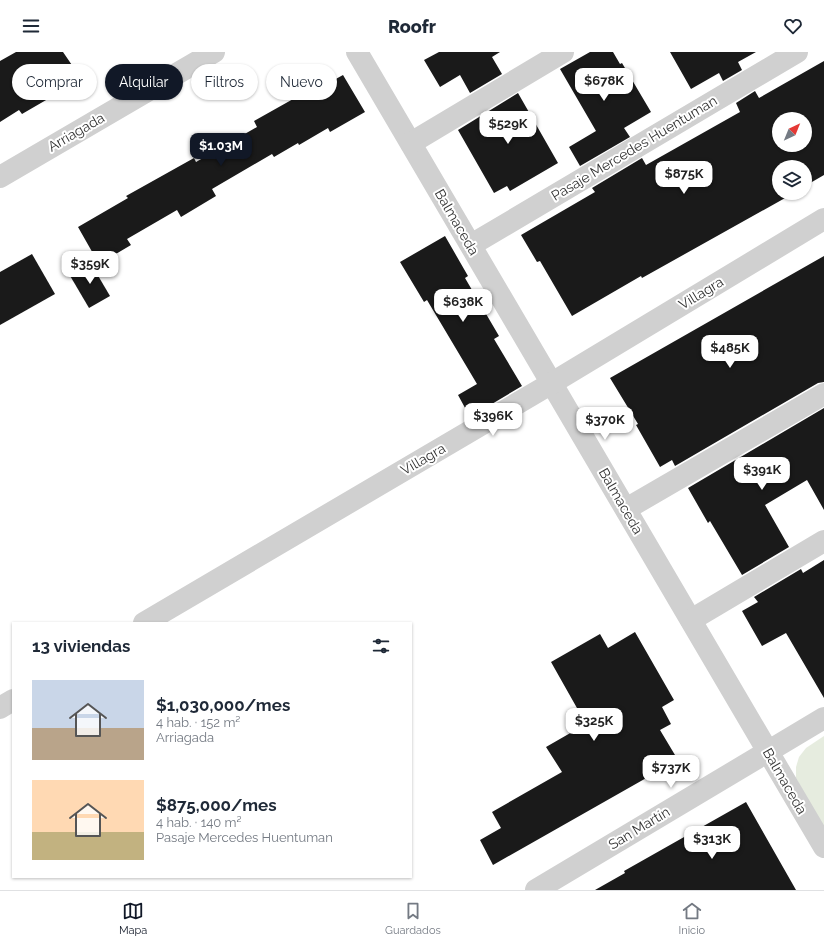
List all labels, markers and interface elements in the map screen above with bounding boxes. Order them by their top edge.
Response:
icon: menu [20,15,42,37]
icon: heart [782,15,804,37]
text: Roofr [388,16,436,37]
chip: Comprar [12,64,97,100]
chip: Alquilar [105,64,183,100]
chip: Filtros [191,64,258,100]
chip: Nuevo [266,64,337,100]
pin: $678K [576,68,632,102]
text: $678K [584,73,624,88]
street label: Pasaje Mercedes Huentuman [548,92,720,204]
street label: Arriagada [45,109,107,155]
pin: $529K [480,111,536,145]
north arrow [772,112,812,152]
map controls [772,112,812,200]
text: $529K [488,116,528,131]
pin: $1.03M [188,133,254,167]
text: $1.03M [199,138,243,153]
button: layers [772,160,812,200]
pin: $875K [656,161,712,195]
text: $875K [664,166,704,181]
street label: Balmaceda [432,186,482,258]
pin: $359K [62,251,118,285]
text: $359K [71,256,109,271]
street label: Villagra [676,274,726,312]
pin: $638K [435,289,491,323]
text: $638K [443,294,483,309]
pin: $485K [702,335,758,369]
text: $485K [710,340,750,355]
pin: $396K [465,403,521,437]
pin: $370K [577,407,633,441]
text: $396K [473,408,513,423]
text: $370K [585,412,625,427]
street label: Villagra [398,440,448,478]
pin: $391K [734,457,790,491]
text: $391K [743,462,781,477]
street label: Balmaceda [596,465,646,537]
icon: filters [370,635,392,657]
text: 13 viviendas [32,636,130,656]
text: $1,030,000/mes [156,695,290,715]
icon: home [64,696,112,744]
pin: $325K [566,708,622,742]
text: $325K [575,713,613,728]
text: 4 hab. · 152 m² [156,715,240,730]
text: Arriagada [156,730,214,745]
street label: Balmaceda [760,745,810,817]
pin: $737K [643,755,699,789]
text: $737K [652,760,690,775]
text: $875,000/mes [156,795,277,815]
icon: home [64,796,112,844]
street label: San Martín [606,803,672,853]
text: 4 hab. · 140 m² [156,815,242,830]
pin: $313K [684,826,740,860]
text: Pasaje Mercedes Huentuman [156,830,333,845]
text: $313K [693,831,731,846]
tab: Mapa [119,900,147,937]
tab: Guardados [385,900,441,937]
tab: Inicio [679,900,705,937]

